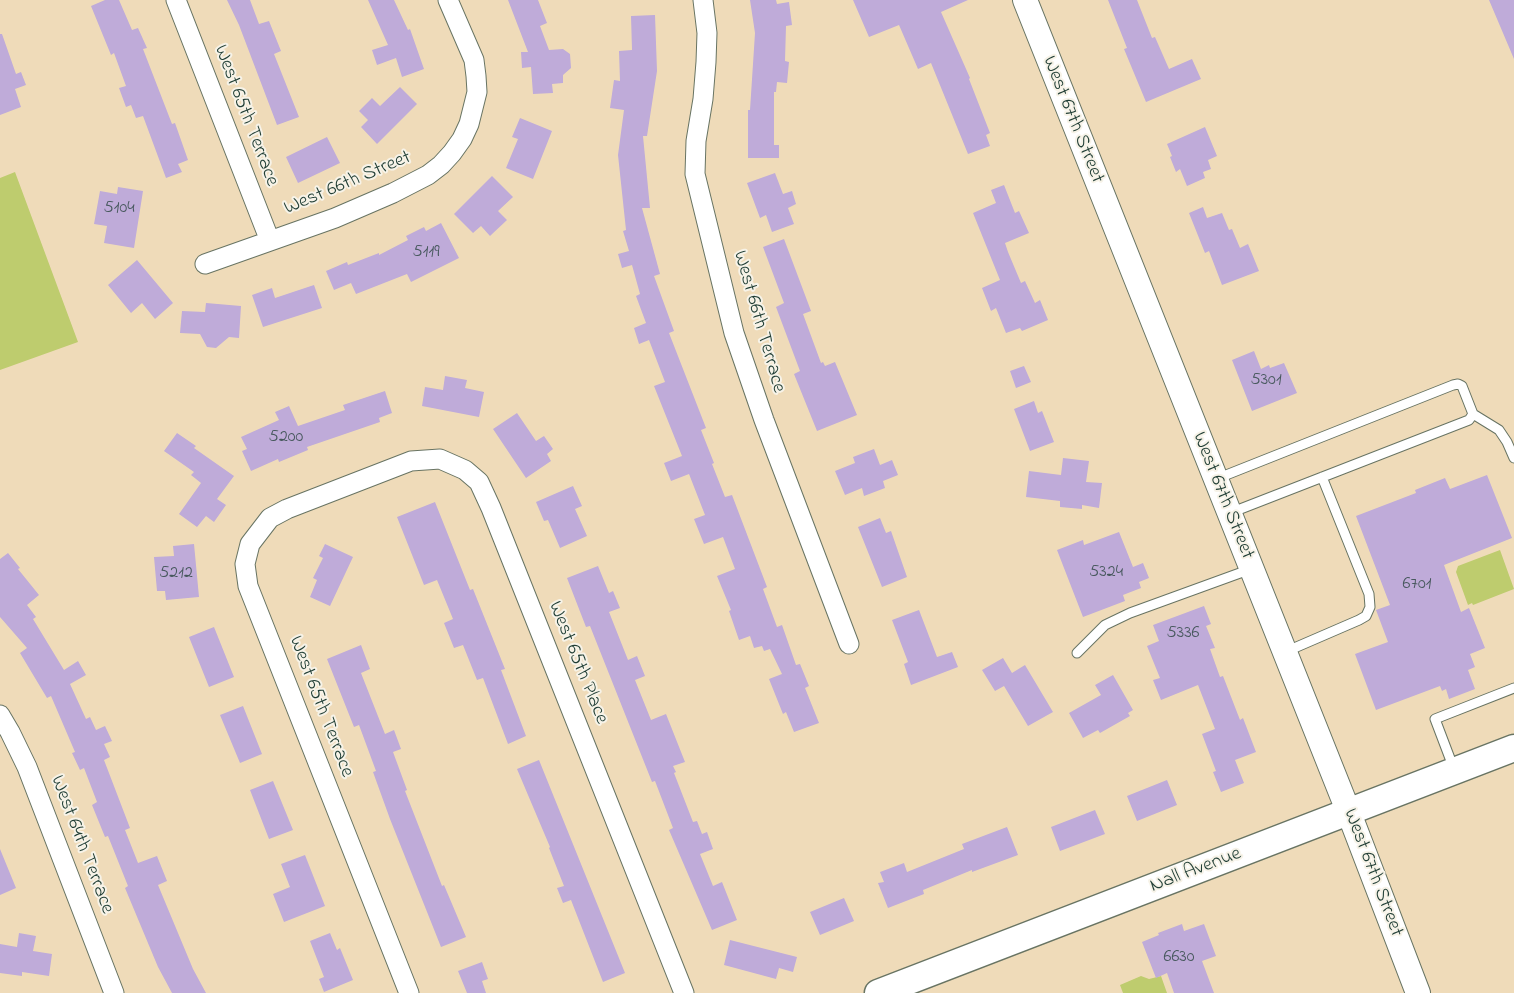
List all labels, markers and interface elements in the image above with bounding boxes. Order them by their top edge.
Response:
street label: West 65th Terrace [207,42,283,190]
street label: West 67th Street [1036,53,1108,187]
street label: West 66th Street [281,146,415,222]
house number: 5104 [103,198,135,220]
house number: 5119 [412,242,440,264]
street label: West 66th Terrace [726,248,790,396]
house number: 5301 [1250,370,1282,392]
house number: 5200 [269,427,303,449]
street label: West 67th Street [1186,429,1258,563]
house number: 5324 [1089,562,1123,584]
house number: 5212 [159,563,193,585]
house number: 6701 [1403,574,1431,596]
street label: West 65th Place [541,598,613,728]
house number: 5336 [1166,623,1200,645]
street label: West 65th Terrace [282,633,358,781]
street label: West 64th Terrace [44,773,118,917]
street label: West 67th Street [1337,806,1407,940]
street label: Nall Avenue [1147,843,1245,899]
house number: 6630 [1163,947,1195,969]

